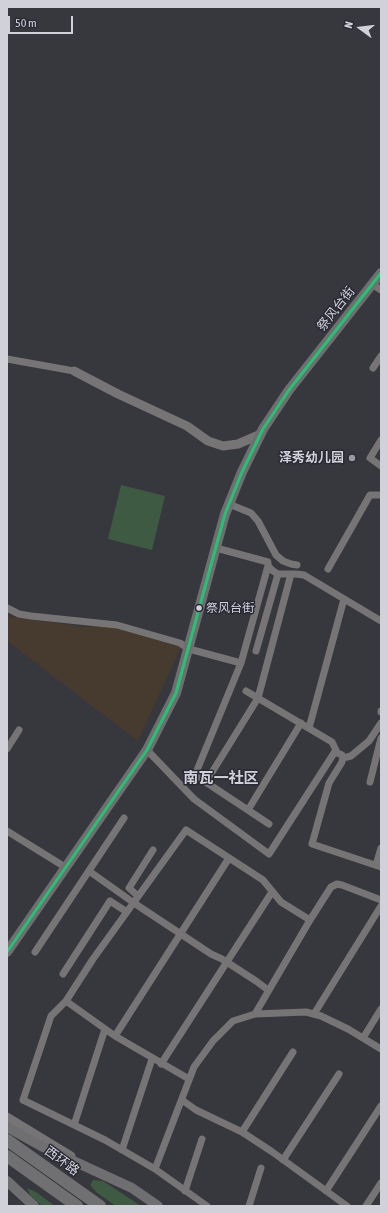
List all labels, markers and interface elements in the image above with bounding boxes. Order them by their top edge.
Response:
scale bar [10,8,75,34]
north arrow [340,8,380,48]
text: 50 m [15,16,37,30]
text: N [342,20,355,30]
street label: 祭风台街 [314,284,358,334]
place label: 泽秀幼儿园 [279,450,344,466]
marker: 泽秀幼儿园 [347,453,357,463]
place label: 祭风台街 [206,601,254,615]
marker: 祭风台街 [194,603,204,613]
district label: 南瓦一社区 [184,769,258,787]
street label: 西环路 [42,1143,82,1179]

